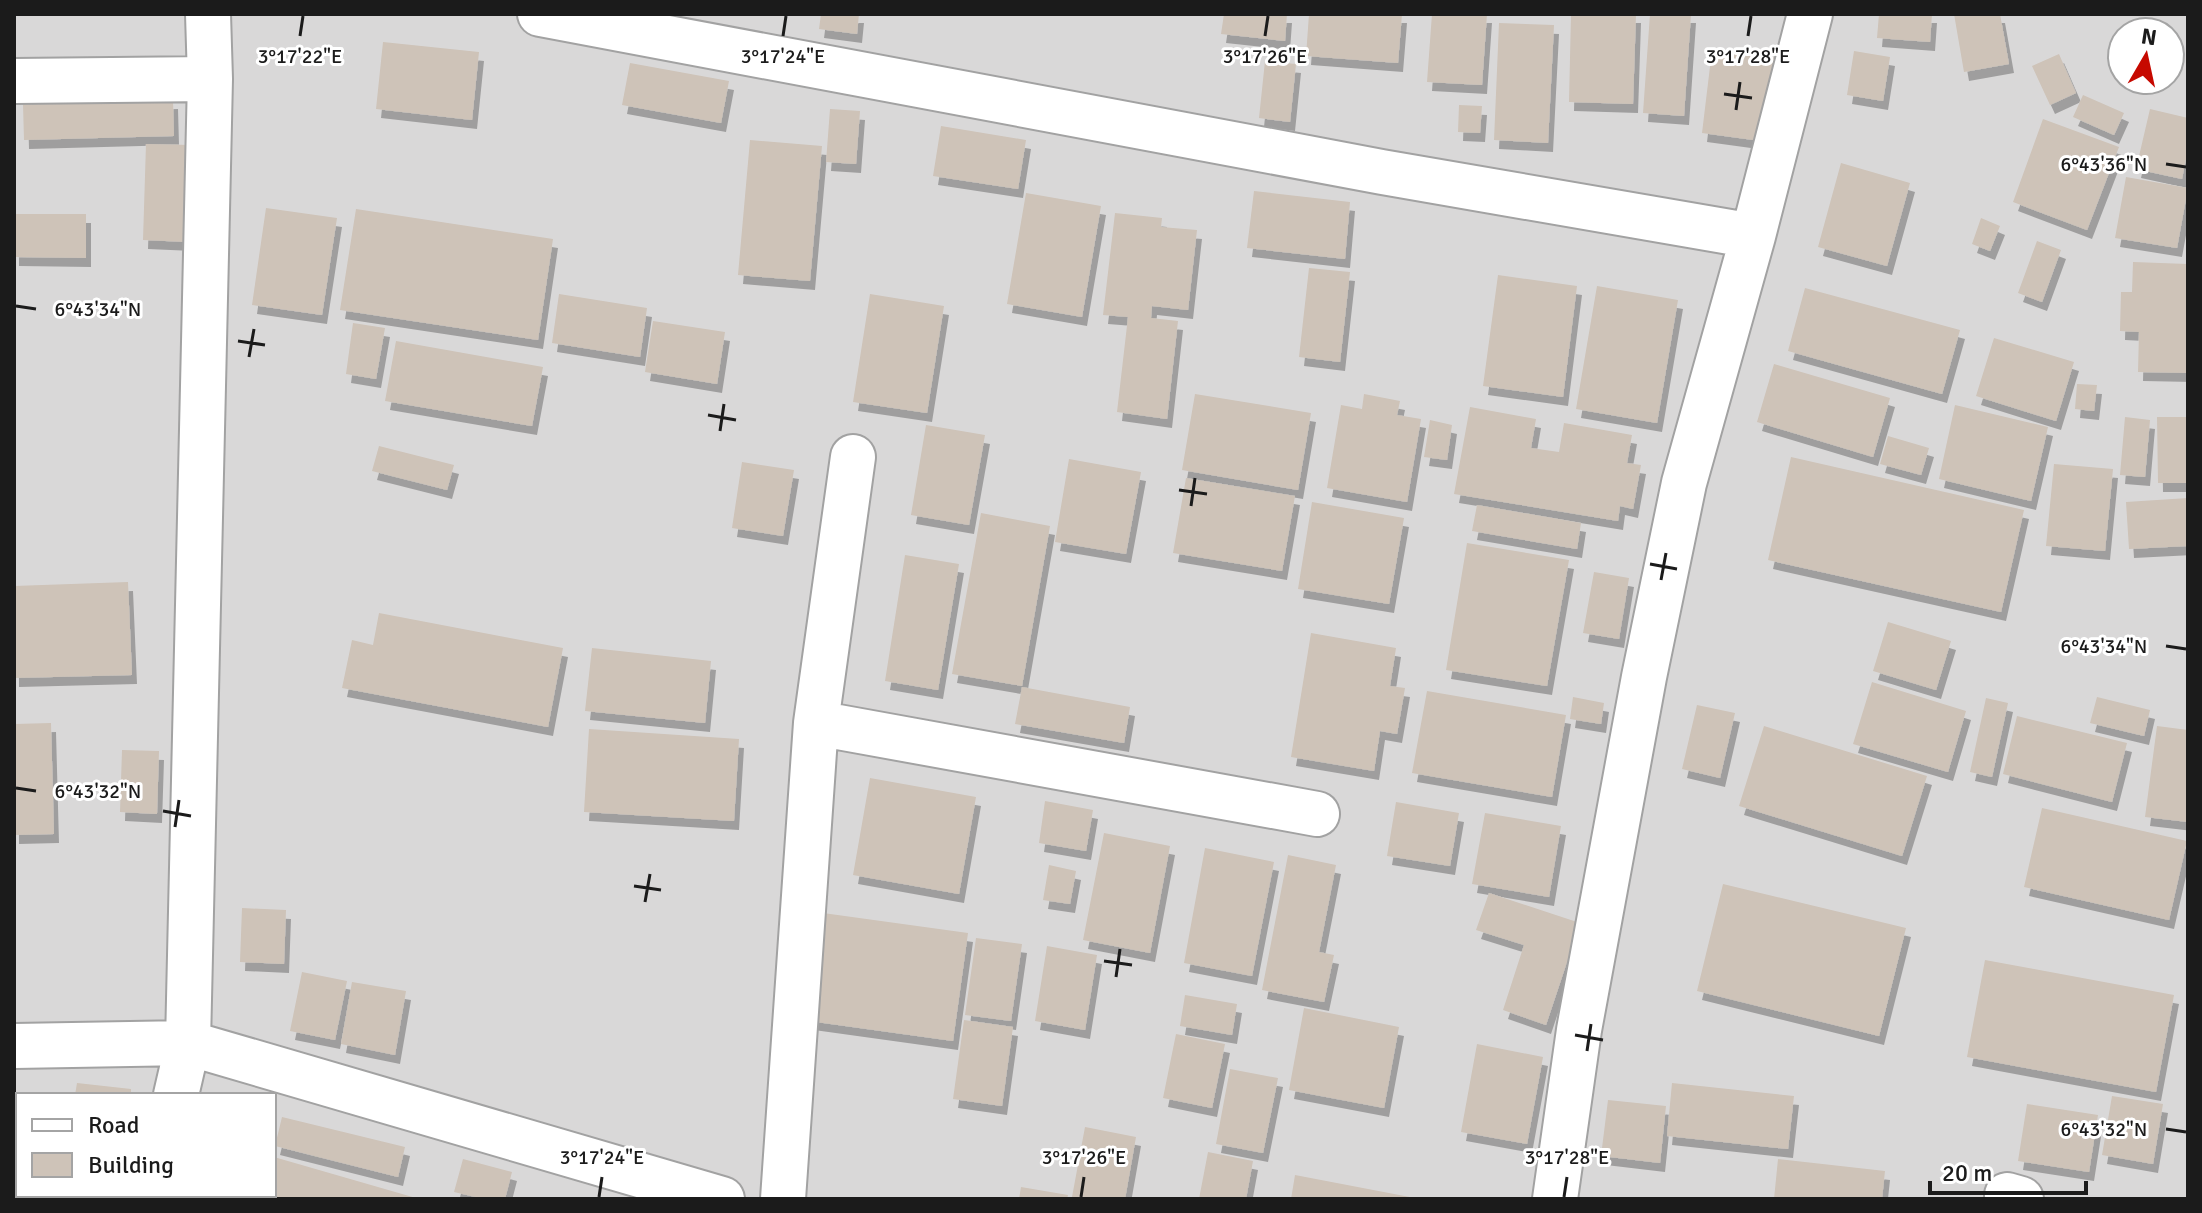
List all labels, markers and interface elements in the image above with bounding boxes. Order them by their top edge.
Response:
north arrow [2106,16,2186,96]
text: N [2139,22,2159,51]
text: 3°17'22"E [258,44,342,69]
text: 3°17'24"E [741,44,825,69]
text: 3°17'26"E [1223,44,1307,69]
text: 3°17'28"E [1706,44,1790,69]
text: 6°43'36"N [2061,152,2147,177]
text: 6°43'34"N [55,297,141,322]
text: 6°43'34"N [2061,634,2147,659]
text: 6°43'32"N [55,779,141,804]
legend [16,1093,276,1197]
text: Road [88,1110,139,1140]
text: 6°43'32"N [2061,1117,2147,1142]
text: 3°17'24"E [560,1145,644,1170]
text: 3°17'26"E [1042,1145,1126,1170]
text: 3°17'28"E [1525,1145,1609,1170]
scale bar [1930,1145,2086,1195]
text: Building [88,1150,174,1180]
text: 20 m [1942,1158,1992,1188]

